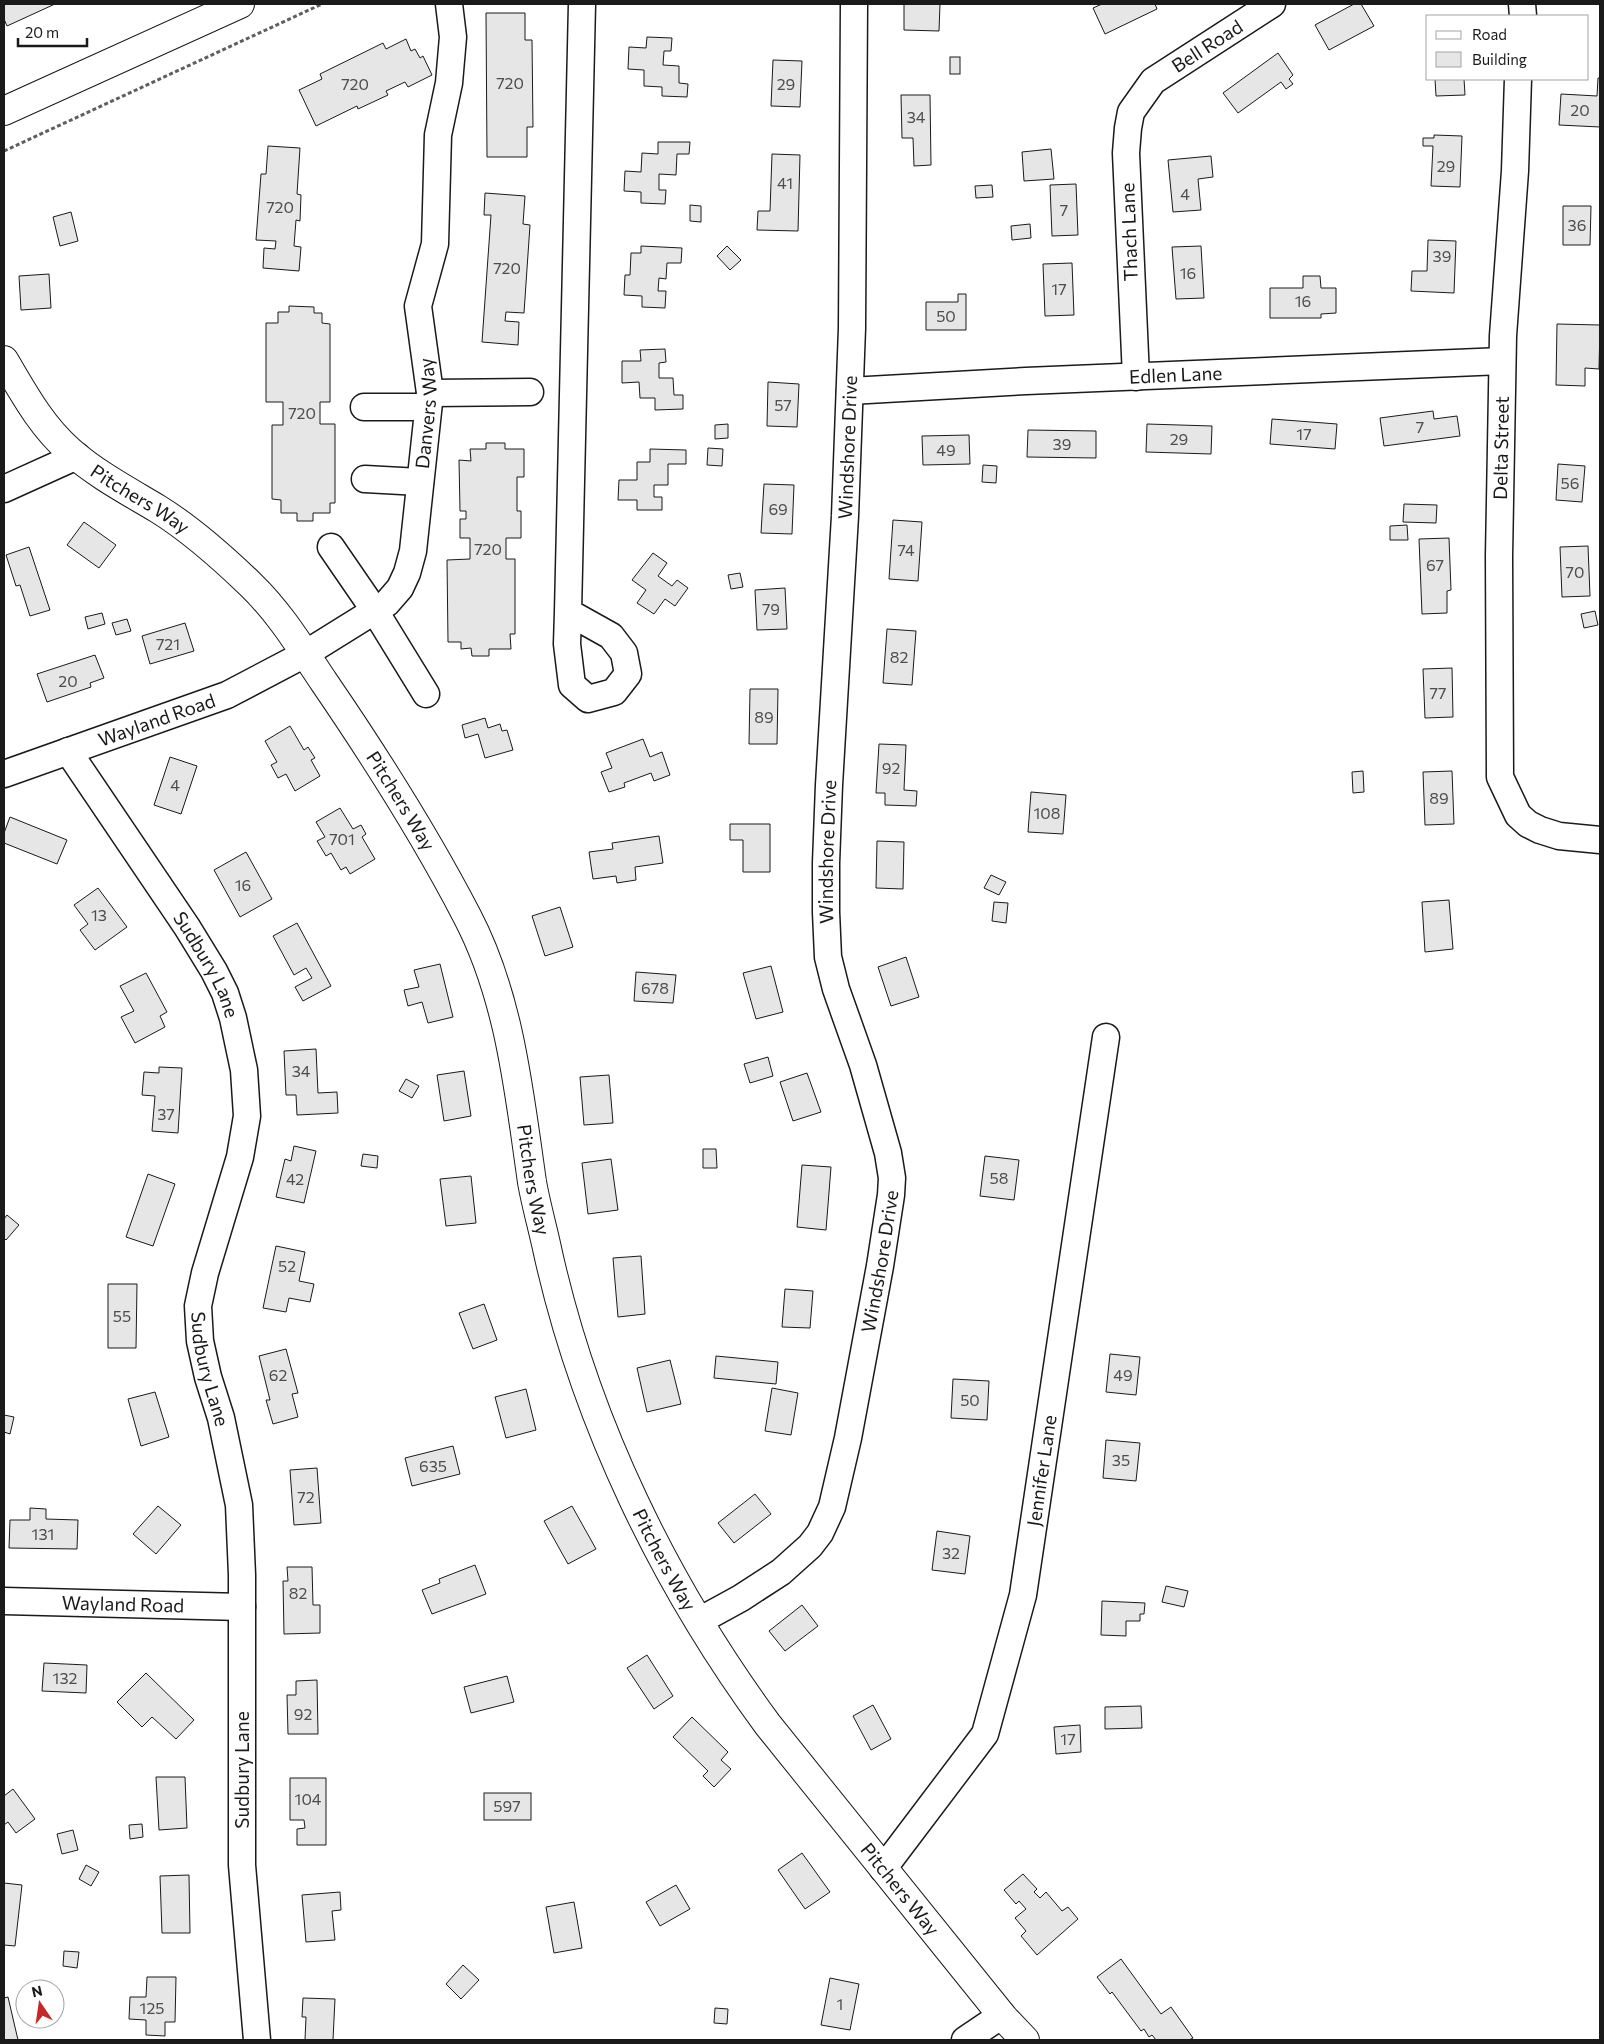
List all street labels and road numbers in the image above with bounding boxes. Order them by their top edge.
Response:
street label: Bell Road [1167,14,1247,77]
street label: Thach Lane [1115,182,1142,282]
street label: Danvers Way [410,356,441,470]
street label: Edlen Lane [1128,361,1223,388]
street label: Windshore Drive [833,375,861,520]
street label: Delta Street [1488,396,1513,500]
street label: Pitchers Way [86,459,195,538]
street label: Wayland Road [95,688,218,751]
street label: Pitchers Way [362,747,441,854]
street label: Windshore Drive [814,779,840,924]
street label: Sudbury Lane [169,907,244,1020]
street label: Pitchers Way [513,1123,556,1237]
street label: Windshore Drive [856,1188,903,1334]
street label: Sudbury Lane [187,1311,234,1428]
street label: Jennifer Lane [1021,1413,1061,1528]
street label: Pitchers Way [628,1505,702,1615]
street label: Wayland Road [61,1590,185,1617]
street label: Sudbury Lane [230,1711,253,1829]
street label: Pitchers Way [856,1838,945,1940]

